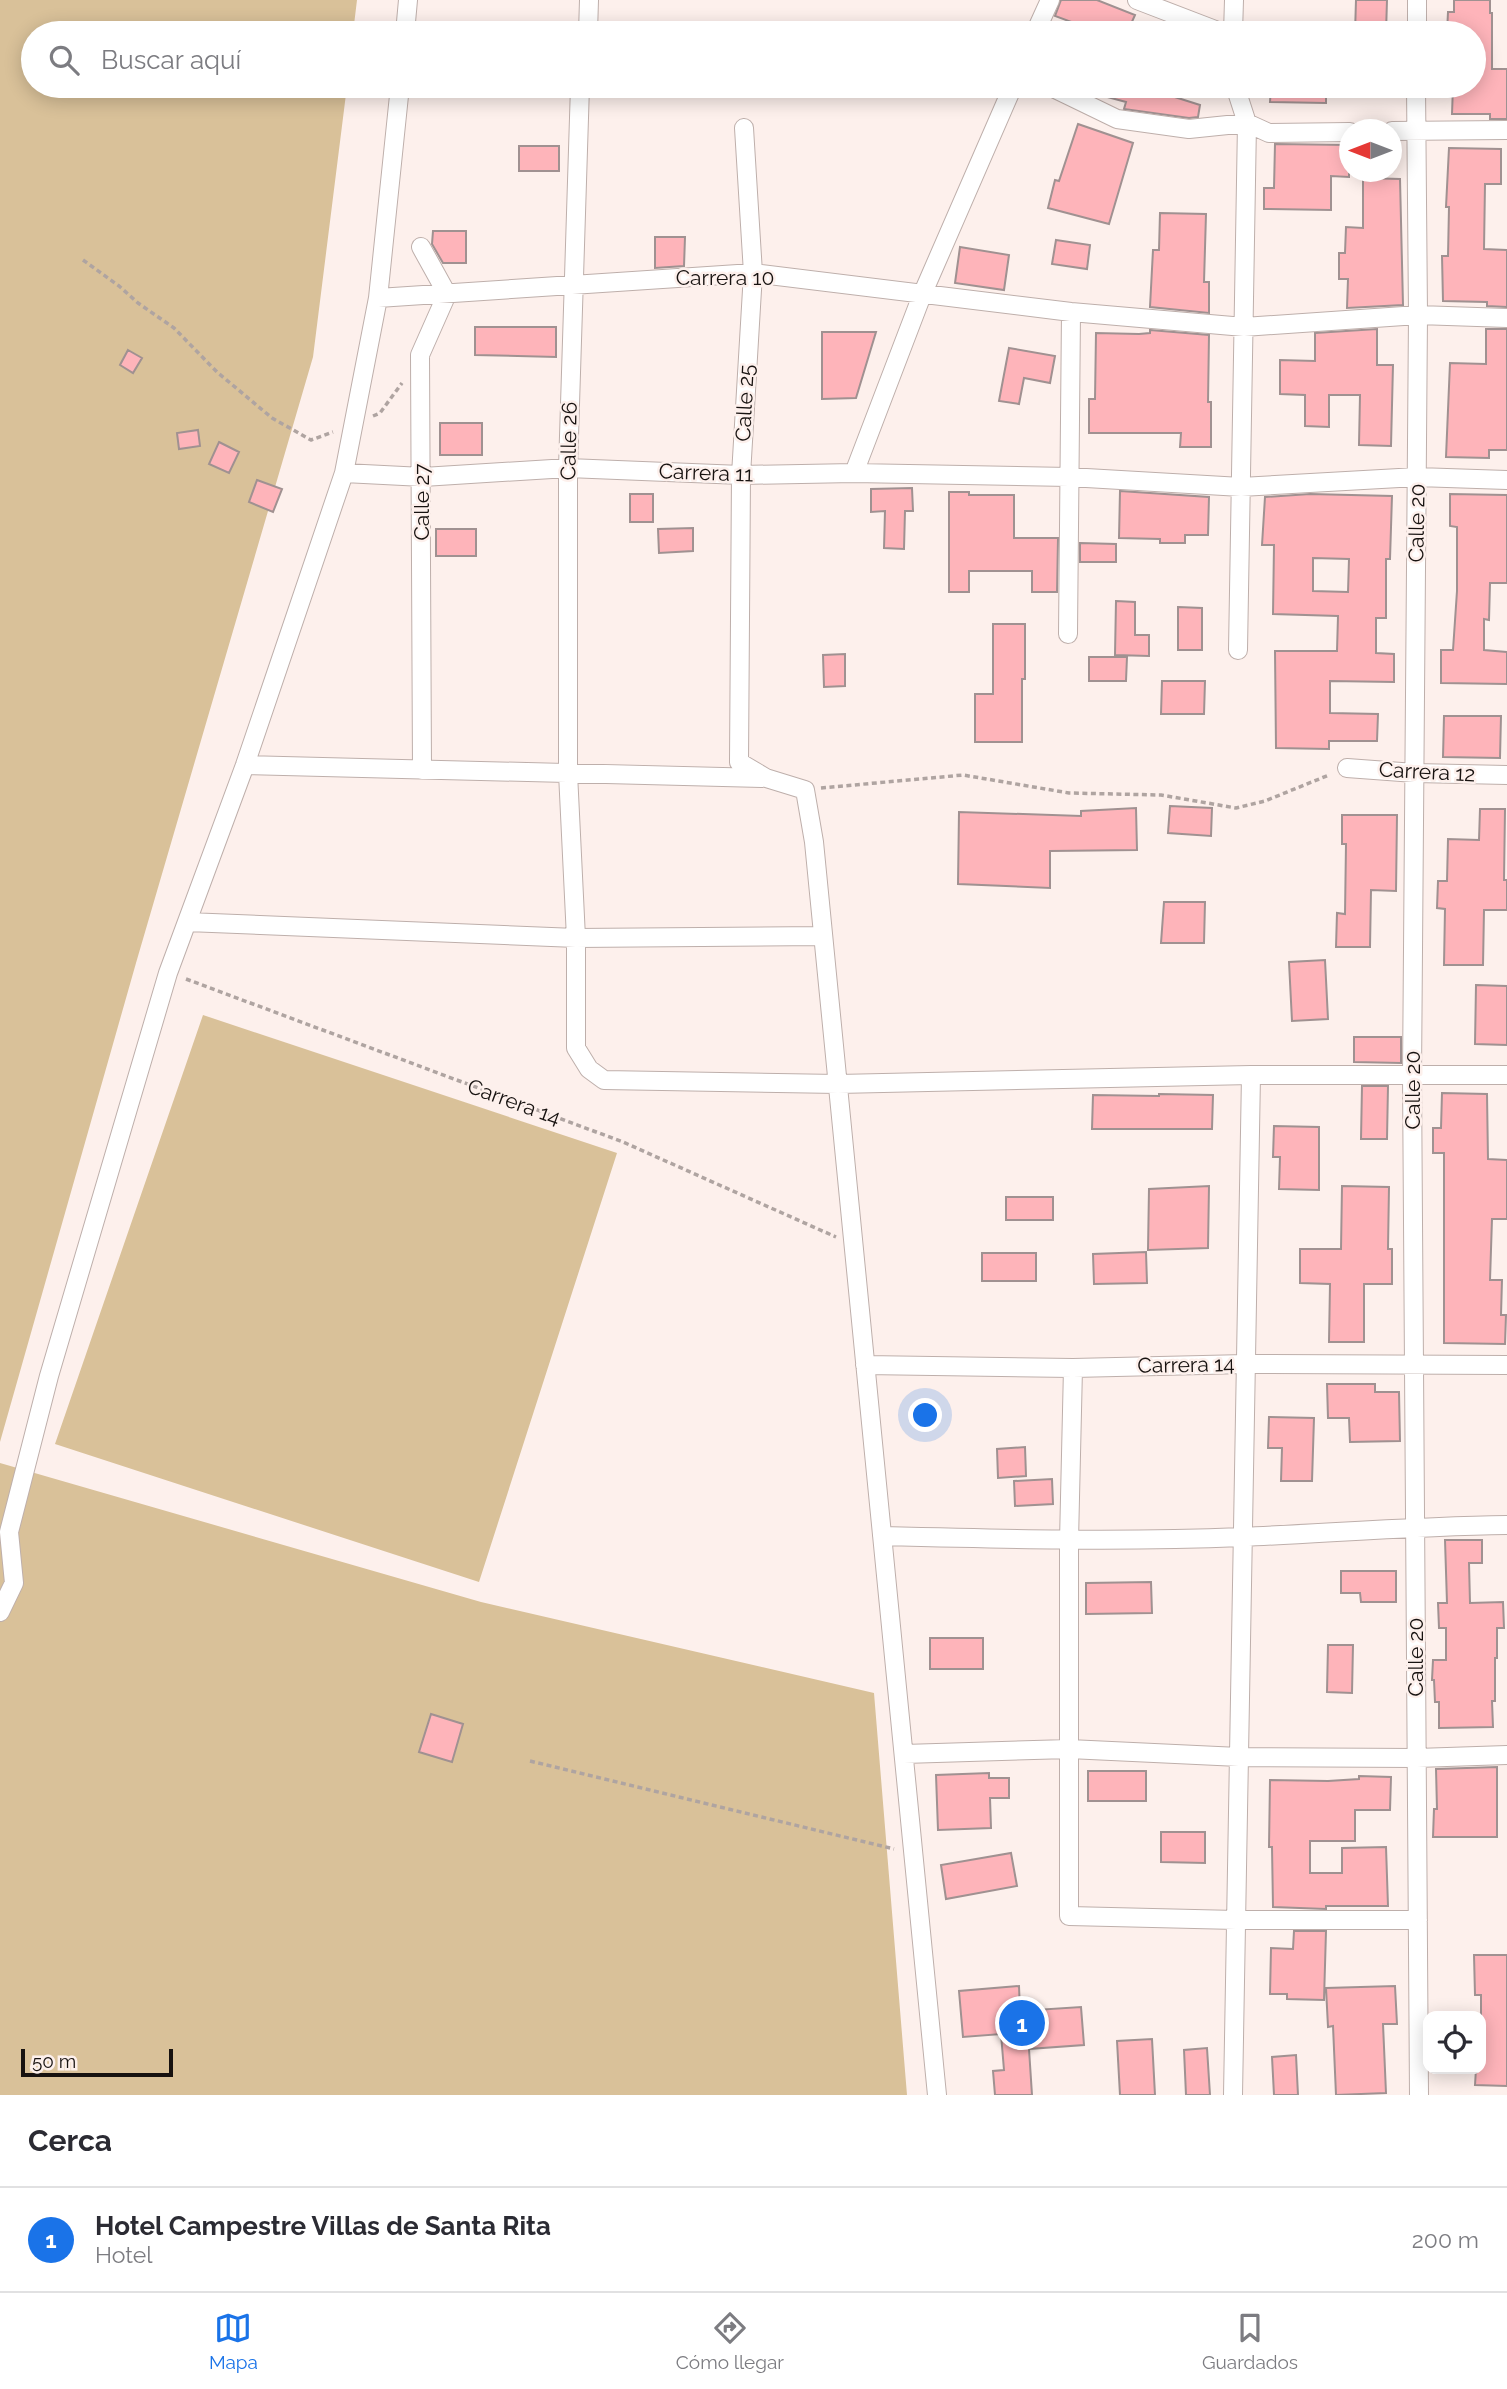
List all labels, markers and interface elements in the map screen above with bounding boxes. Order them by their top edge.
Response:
search box [21,21,1486,98]
icon: search [45,41,83,79]
text: Buscar aquí [101,45,241,75]
north arrow [1339,119,1402,182]
street label: Carrera 10 [676,265,774,290]
street label: Calle 25 [730,364,759,442]
street label: Calle 26 [555,401,582,480]
street label: Carrera 11 [658,458,754,487]
street label: Calle 27 [409,463,434,541]
street label: Calle 20 [1403,483,1430,563]
street label: Carrera 12 [1378,756,1476,787]
street label: Calle 20 [1400,1051,1425,1129]
street label: Carrera 14 [464,1073,564,1130]
street label: Carrera 14 [1137,1351,1235,1378]
your location [908,1398,942,1432]
street label: Calle 20 [1403,1618,1428,1696]
pin: 1 [999,1997,1045,2049]
map controls [1423,2011,1486,2074]
button: locate [1423,2011,1486,2074]
scale bar [21,2046,173,2078]
text: 50 m [32,2050,76,2072]
text: Cerca [28,2123,112,2158]
text: Hotel Campestre Villas de Santa Rita [95,2211,551,2241]
text: 1 [45,2226,57,2253]
text: 200 m [1412,2226,1479,2253]
text: Hotel [95,2241,153,2268]
tab: Mapa [209,2309,258,2373]
tab: Cómo llegar [676,2309,784,2373]
tab: Guardados [1202,2309,1298,2373]

